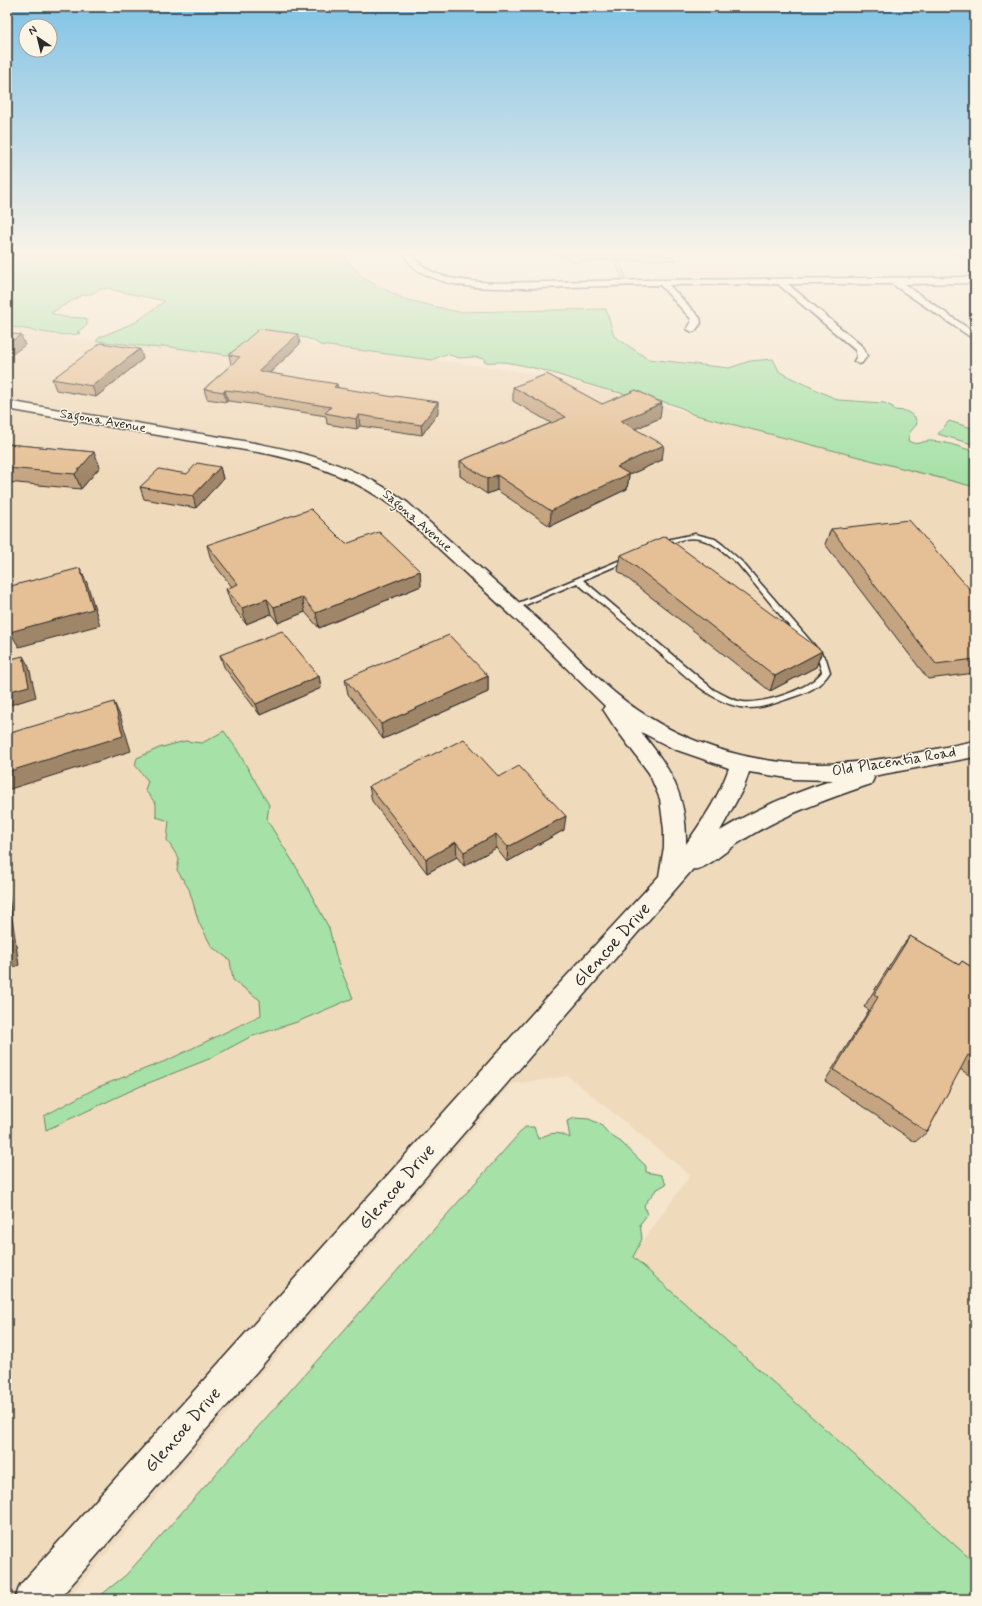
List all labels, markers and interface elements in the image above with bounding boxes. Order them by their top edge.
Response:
north arrow [18,18,58,58]
text: N [26,23,40,38]
street label: Sagona Avenue [58,405,147,439]
street label: Sagona Avenue [377,486,455,557]
street label: Old Placentia Road [831,742,957,782]
street label: Glencoe Drive [568,898,656,992]
street label: Glencoe Drive [353,1139,441,1235]
street label: Glencoe Drive [139,1382,227,1478]

